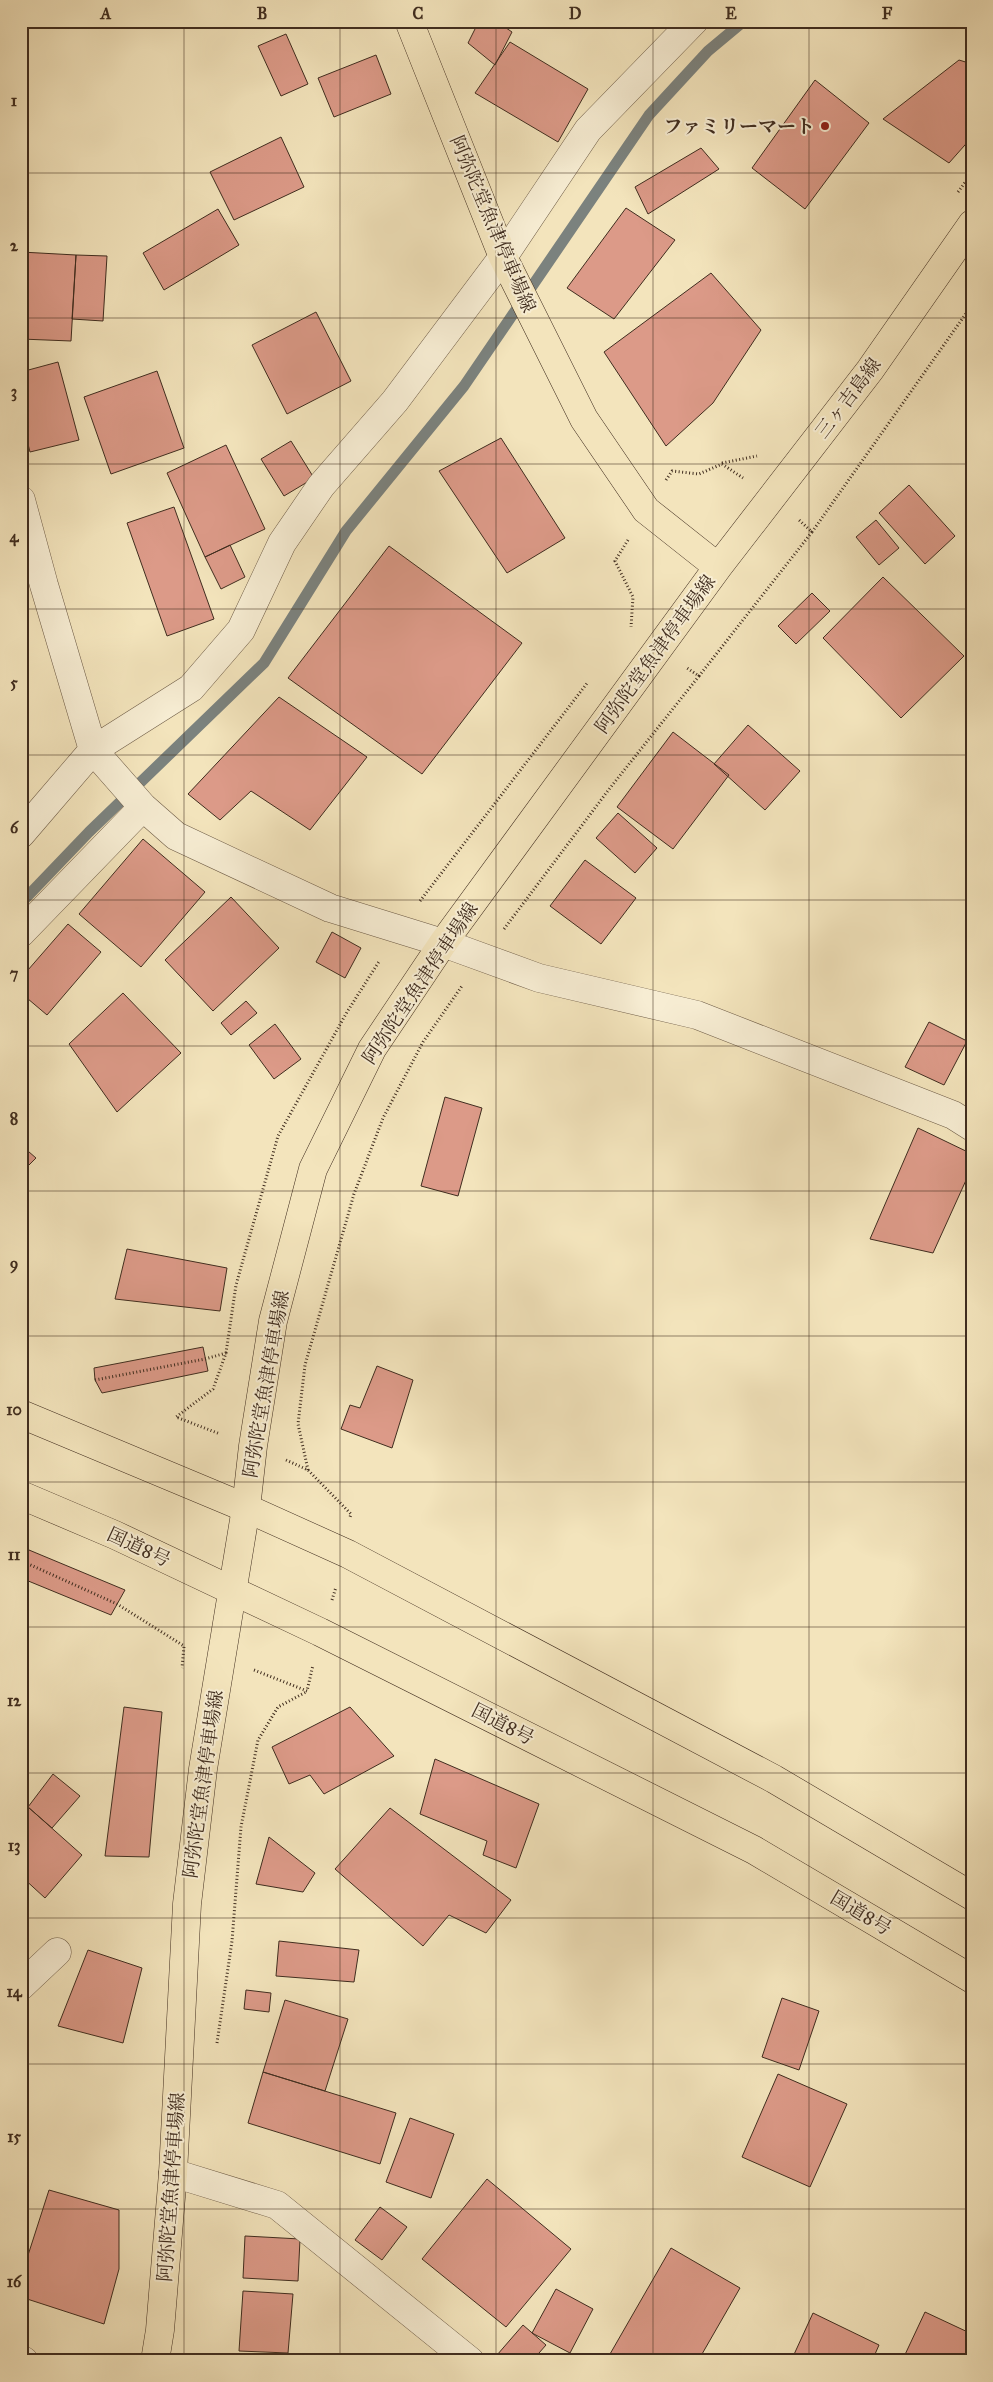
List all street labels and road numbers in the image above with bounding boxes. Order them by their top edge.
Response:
street label: 阿弥陀堂魚津停車場線 [445,132,541,316]
street label: 三ヶ吉島線 [810,353,886,443]
street label: 阿弥陀堂魚津停車場線 [590,570,720,738]
street label: 阿弥陀堂魚津停車場線 [357,898,483,1068]
street label: 阿弥陀堂魚津停車場線 [238,1288,294,1480]
street label: 国道8号 [104,1522,174,1572]
street label: 阿弥陀堂魚津停車場線 [178,1688,228,1880]
street label: 国道8号 [468,1699,538,1749]
street label: 国道8号 [826,1886,896,1940]
street label: 阿弥陀堂魚津停車場線 [153,2091,189,2283]

